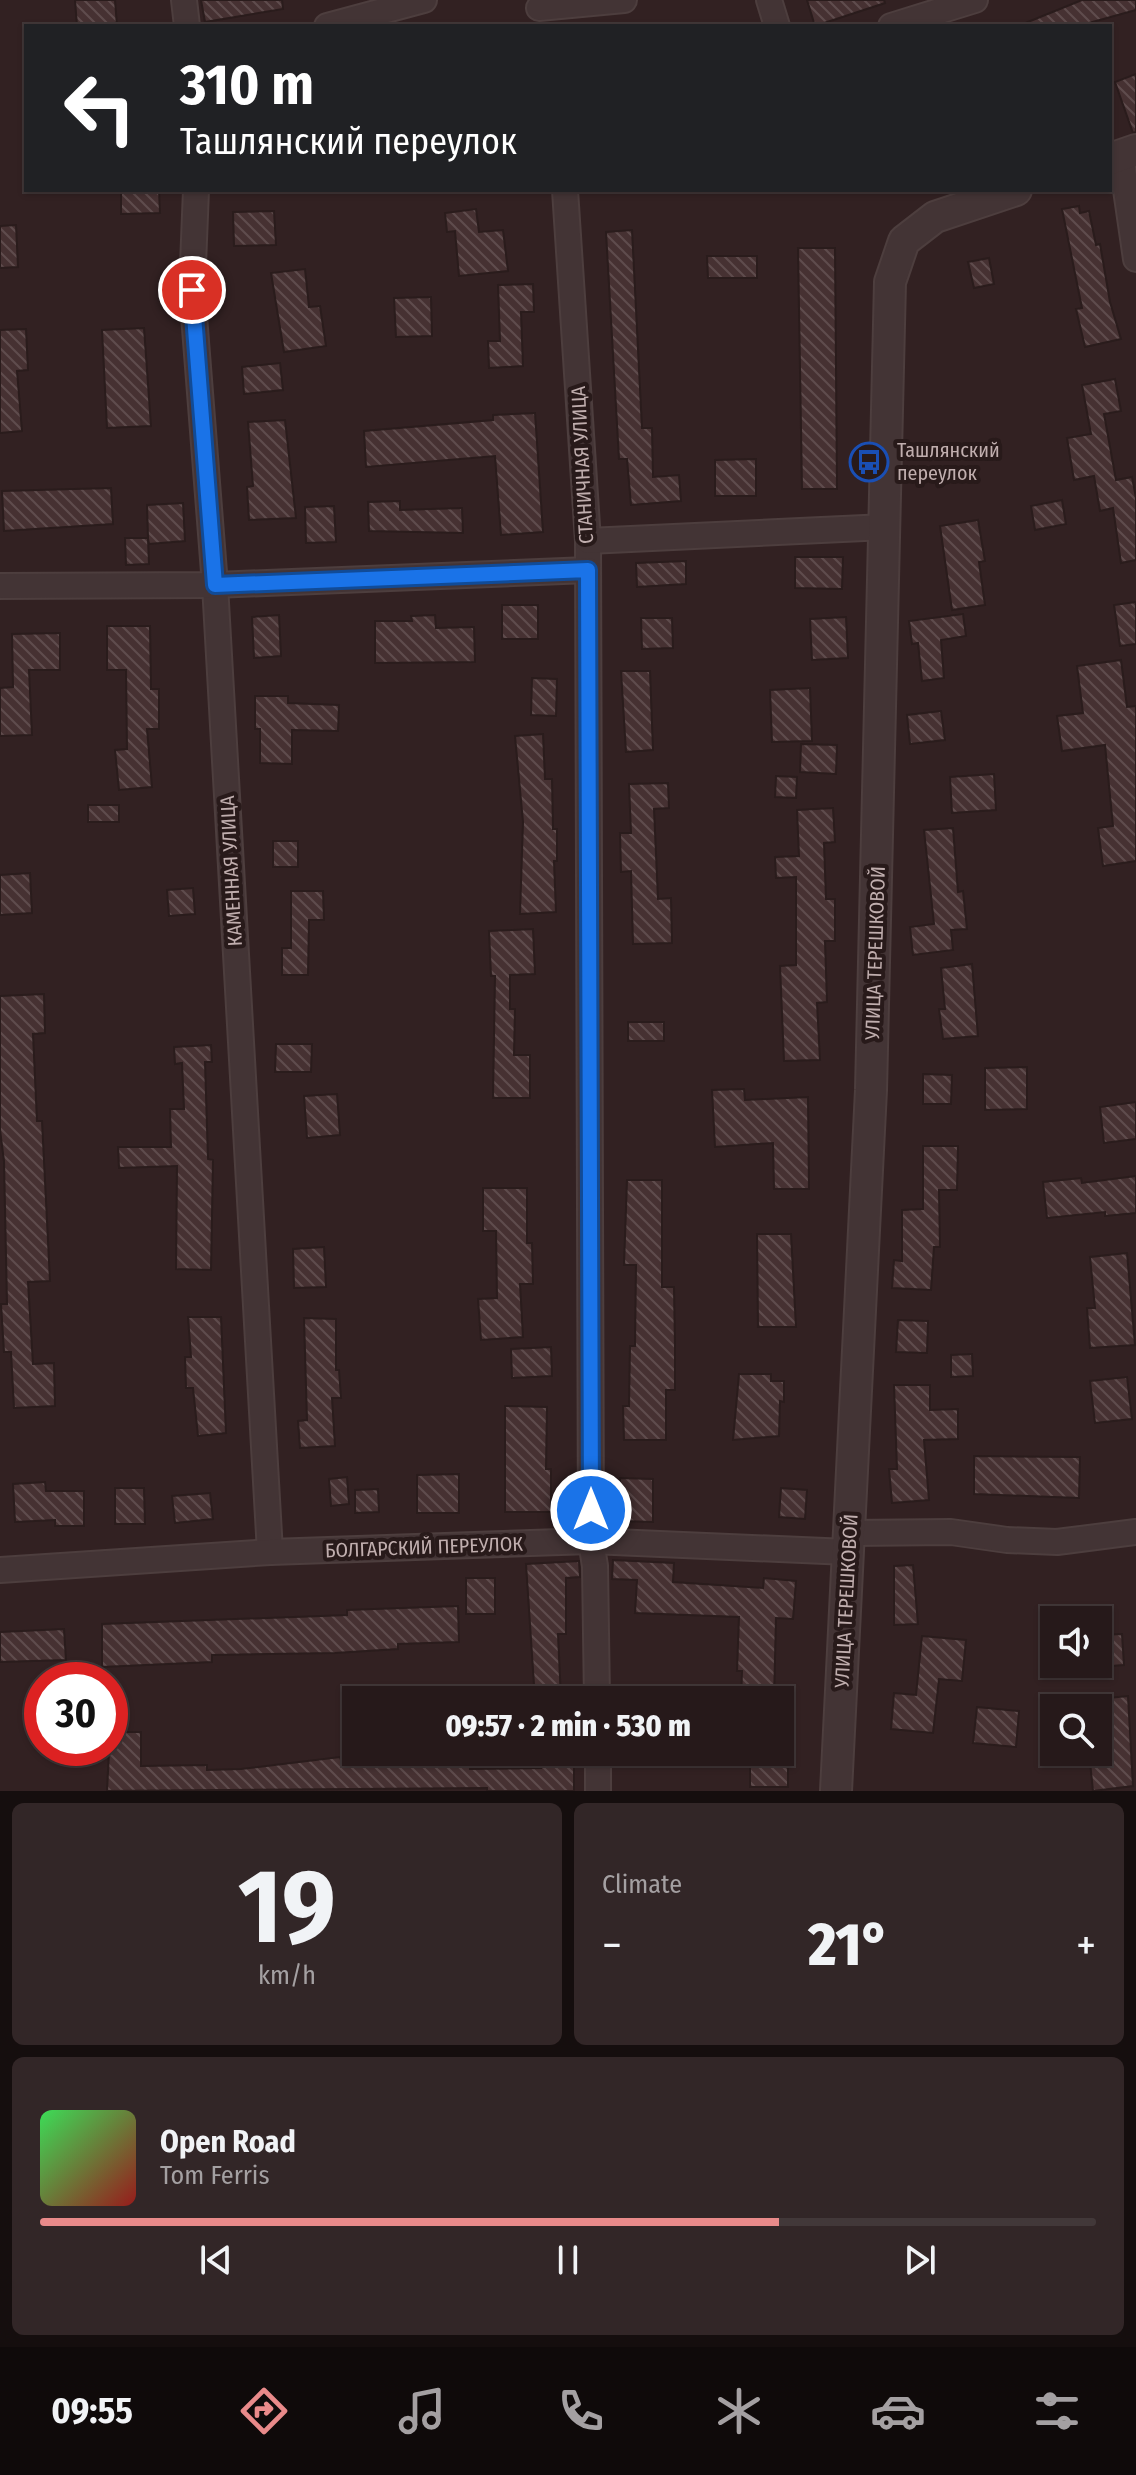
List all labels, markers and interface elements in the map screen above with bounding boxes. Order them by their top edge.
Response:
text: 310 m [180,52,314,119]
icon: left [48,56,152,160]
text: Ташлянский переулок [180,120,517,164]
pin [158,256,226,324]
icon: arrive [170,268,214,312]
street label: СТАНИЧНАЯ УЛИЦА [566,385,598,545]
place label: Ташлянский переулок [897,438,1000,485]
bus stop icon: Ташлянский переулок [848,441,890,483]
street label: КАМЕННАЯ УЛИЦА [215,794,247,947]
street label: УЛИЦА ТЕРЕШКОВОЙ [860,866,890,1041]
position arrow [549,1468,633,1552]
street label: УЛИЦА ТЕРЕШКОВОЙ [829,1513,863,1690]
street label: БОЛГАРСКИЙ ПЕРЕУЛОК [325,1532,524,1562]
map controls [1040,1606,1112,1766]
button: sound [1040,1606,1112,1678]
speed limit sign: 30 [24,1662,128,1766]
button: search [1040,1694,1112,1766]
text: 09:57 · 2 min · 530 m [445,1708,691,1744]
text: 19 [238,1845,336,1970]
text: Climate [602,1869,682,1900]
text: 21° [808,1909,890,1981]
text: − [602,1919,622,1972]
text: + [1076,1919,1096,1972]
text: km/h [258,1960,316,1991]
text: Open Road [160,2124,296,2160]
text: Tom Ferris [160,2160,270,2191]
icon: previous [194,2238,238,2282]
icon: pause [546,2238,590,2282]
icon: next [898,2238,942,2282]
icon: directions [236,2383,292,2439]
icon: music [394,2383,450,2439]
icon: phone [553,2383,609,2439]
icon: climate [711,2383,767,2439]
icon: car [870,2383,926,2439]
icon: filters [1029,2383,1085,2439]
text: 09:55 [51,2389,133,2433]

